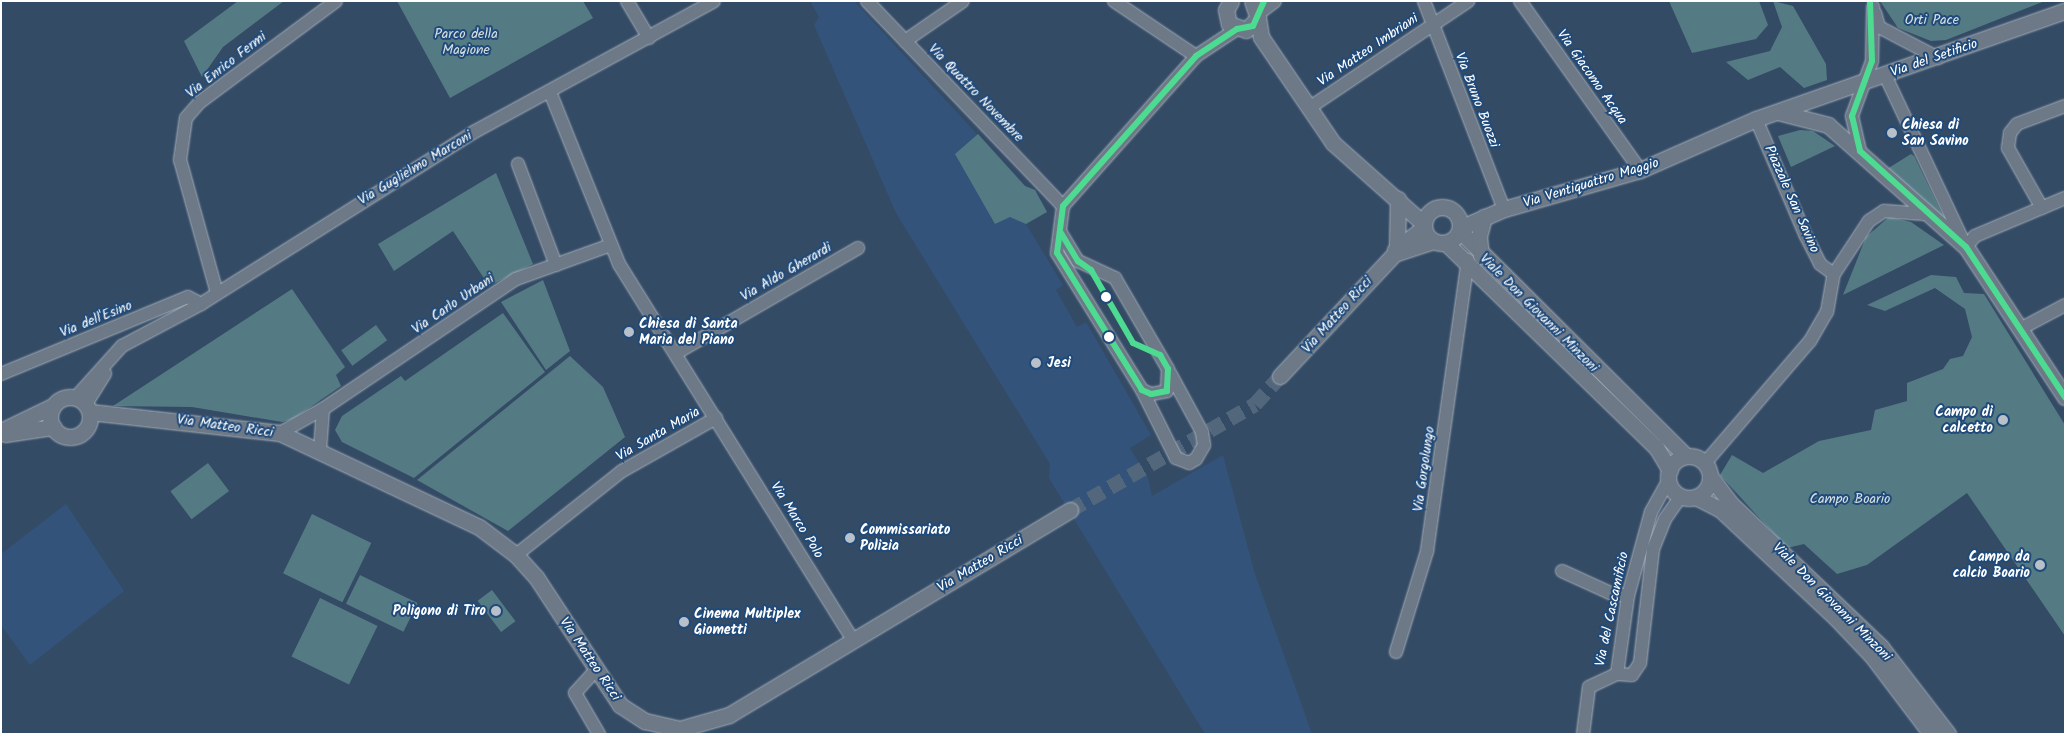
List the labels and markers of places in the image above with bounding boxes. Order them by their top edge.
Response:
place label: Chiesa di San Savino [1902,117,1969,150]
marker: Chiesa di San Savino [1886,127,1898,139]
unlabelled marker [1101,292,1111,302]
place label: Chiesa di Santa Maria del Piano [639,316,738,348]
marker: Chiesa di Santa Maria del Piano [623,326,635,338]
unlabelled marker [1104,332,1114,342]
place label: Jesi [1047,355,1071,371]
marker: Jesi [1029,356,1043,370]
place label: Campo di calcetto [1935,404,1993,437]
marker: Campo di calcetto [1997,414,2009,426]
place label: Commissariato Polizia [860,522,950,554]
marker: Commissariato Polizia [844,532,856,544]
place label: Campo da calcio Boario [1953,549,2030,582]
marker: Campo da calcio Boario [2034,559,2046,571]
place label: Poligono di Tiro [393,603,486,619]
marker: Poligono di Tiro [490,605,502,617]
place label: Cinema Multiplex Giometti [694,606,801,638]
marker: Cinema Multiplex Giometti [678,616,690,628]

